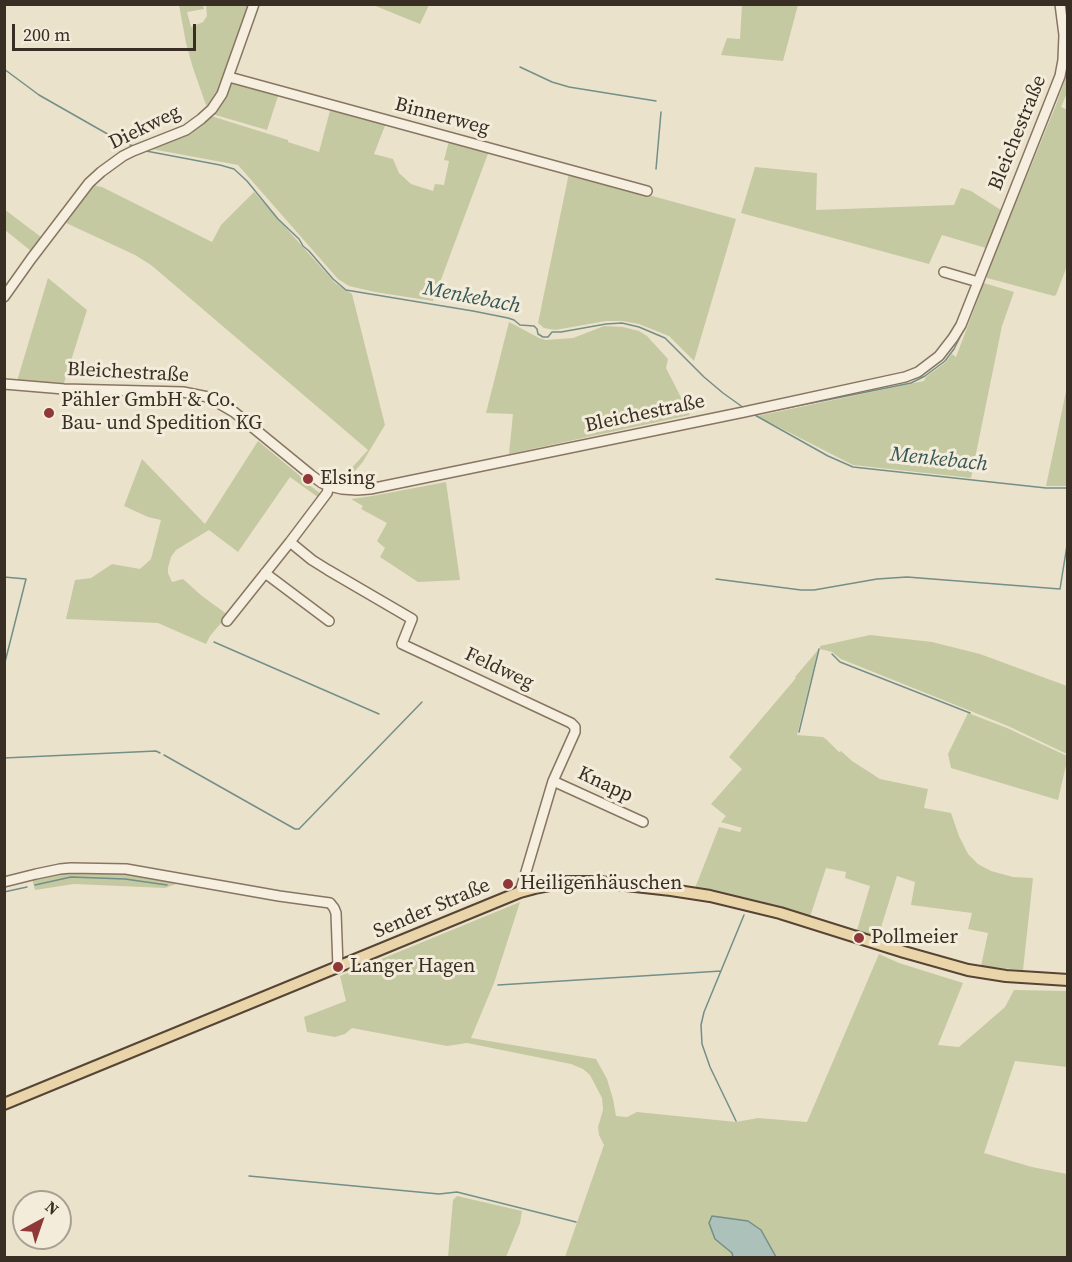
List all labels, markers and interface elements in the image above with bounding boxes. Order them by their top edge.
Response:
scale bar [15,12,200,50]
text: 200 m [23,22,70,47]
street label: Bleichestraße [984,72,1052,194]
street label: Binnerweg [392,93,492,141]
street label: Diekweg [105,100,185,156]
water label: Menkebach [421,276,523,320]
street label: Bleichestraße [67,358,189,388]
place label: Pähler GmbH & Co. Bau- und Spedition KG [61,389,262,436]
street label: Bleichestraße [583,390,707,438]
marker: Pähler GmbH & Co. Bau- und Spedition KG [42,406,56,420]
water label: Menkebach [889,442,989,478]
place label: Elsing [320,467,375,491]
marker: Elsing [301,472,315,486]
street label: Feldweg [461,643,537,695]
street label: Knapp [573,762,637,808]
place label: Heiligenhäuschen [520,872,682,896]
street label: Sender Straße [370,874,494,944]
marker: Heiligenhäuschen [501,877,515,891]
place label: Pollmeier [871,926,958,950]
marker: Pollmeier [852,931,866,945]
place label: Langer Hagen [350,955,475,979]
marker: Langer Hagen [331,960,345,974]
north arrow [12,1190,72,1250]
text: N [41,1196,64,1220]

